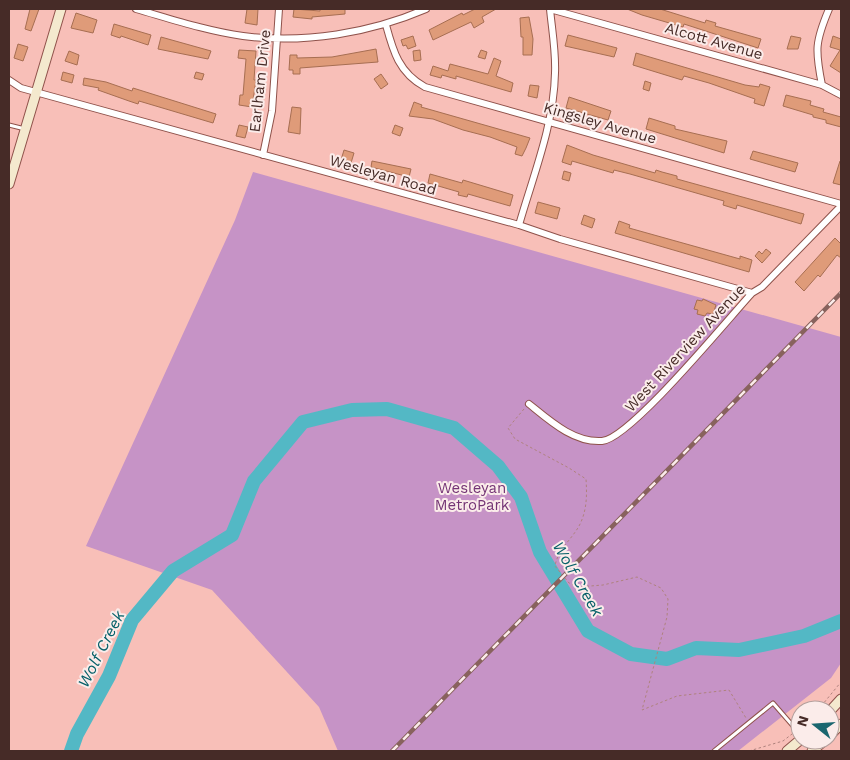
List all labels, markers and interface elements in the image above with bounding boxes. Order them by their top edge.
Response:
street label: Alcott Avenue [663,18,765,64]
street label: Earlham Drive [246,29,274,133]
street label: Kingsley Avenue [541,98,659,148]
street label: Wesleyan Road [327,151,439,199]
street label: West Riverview Avenue [621,280,749,416]
park label: Wesleyan MetroPark [435,479,510,514]
water label: Wolf Creek [549,538,608,621]
water label: Wolf Creek [74,606,129,691]
north arrow [790,700,840,750]
text: N [793,714,812,728]

